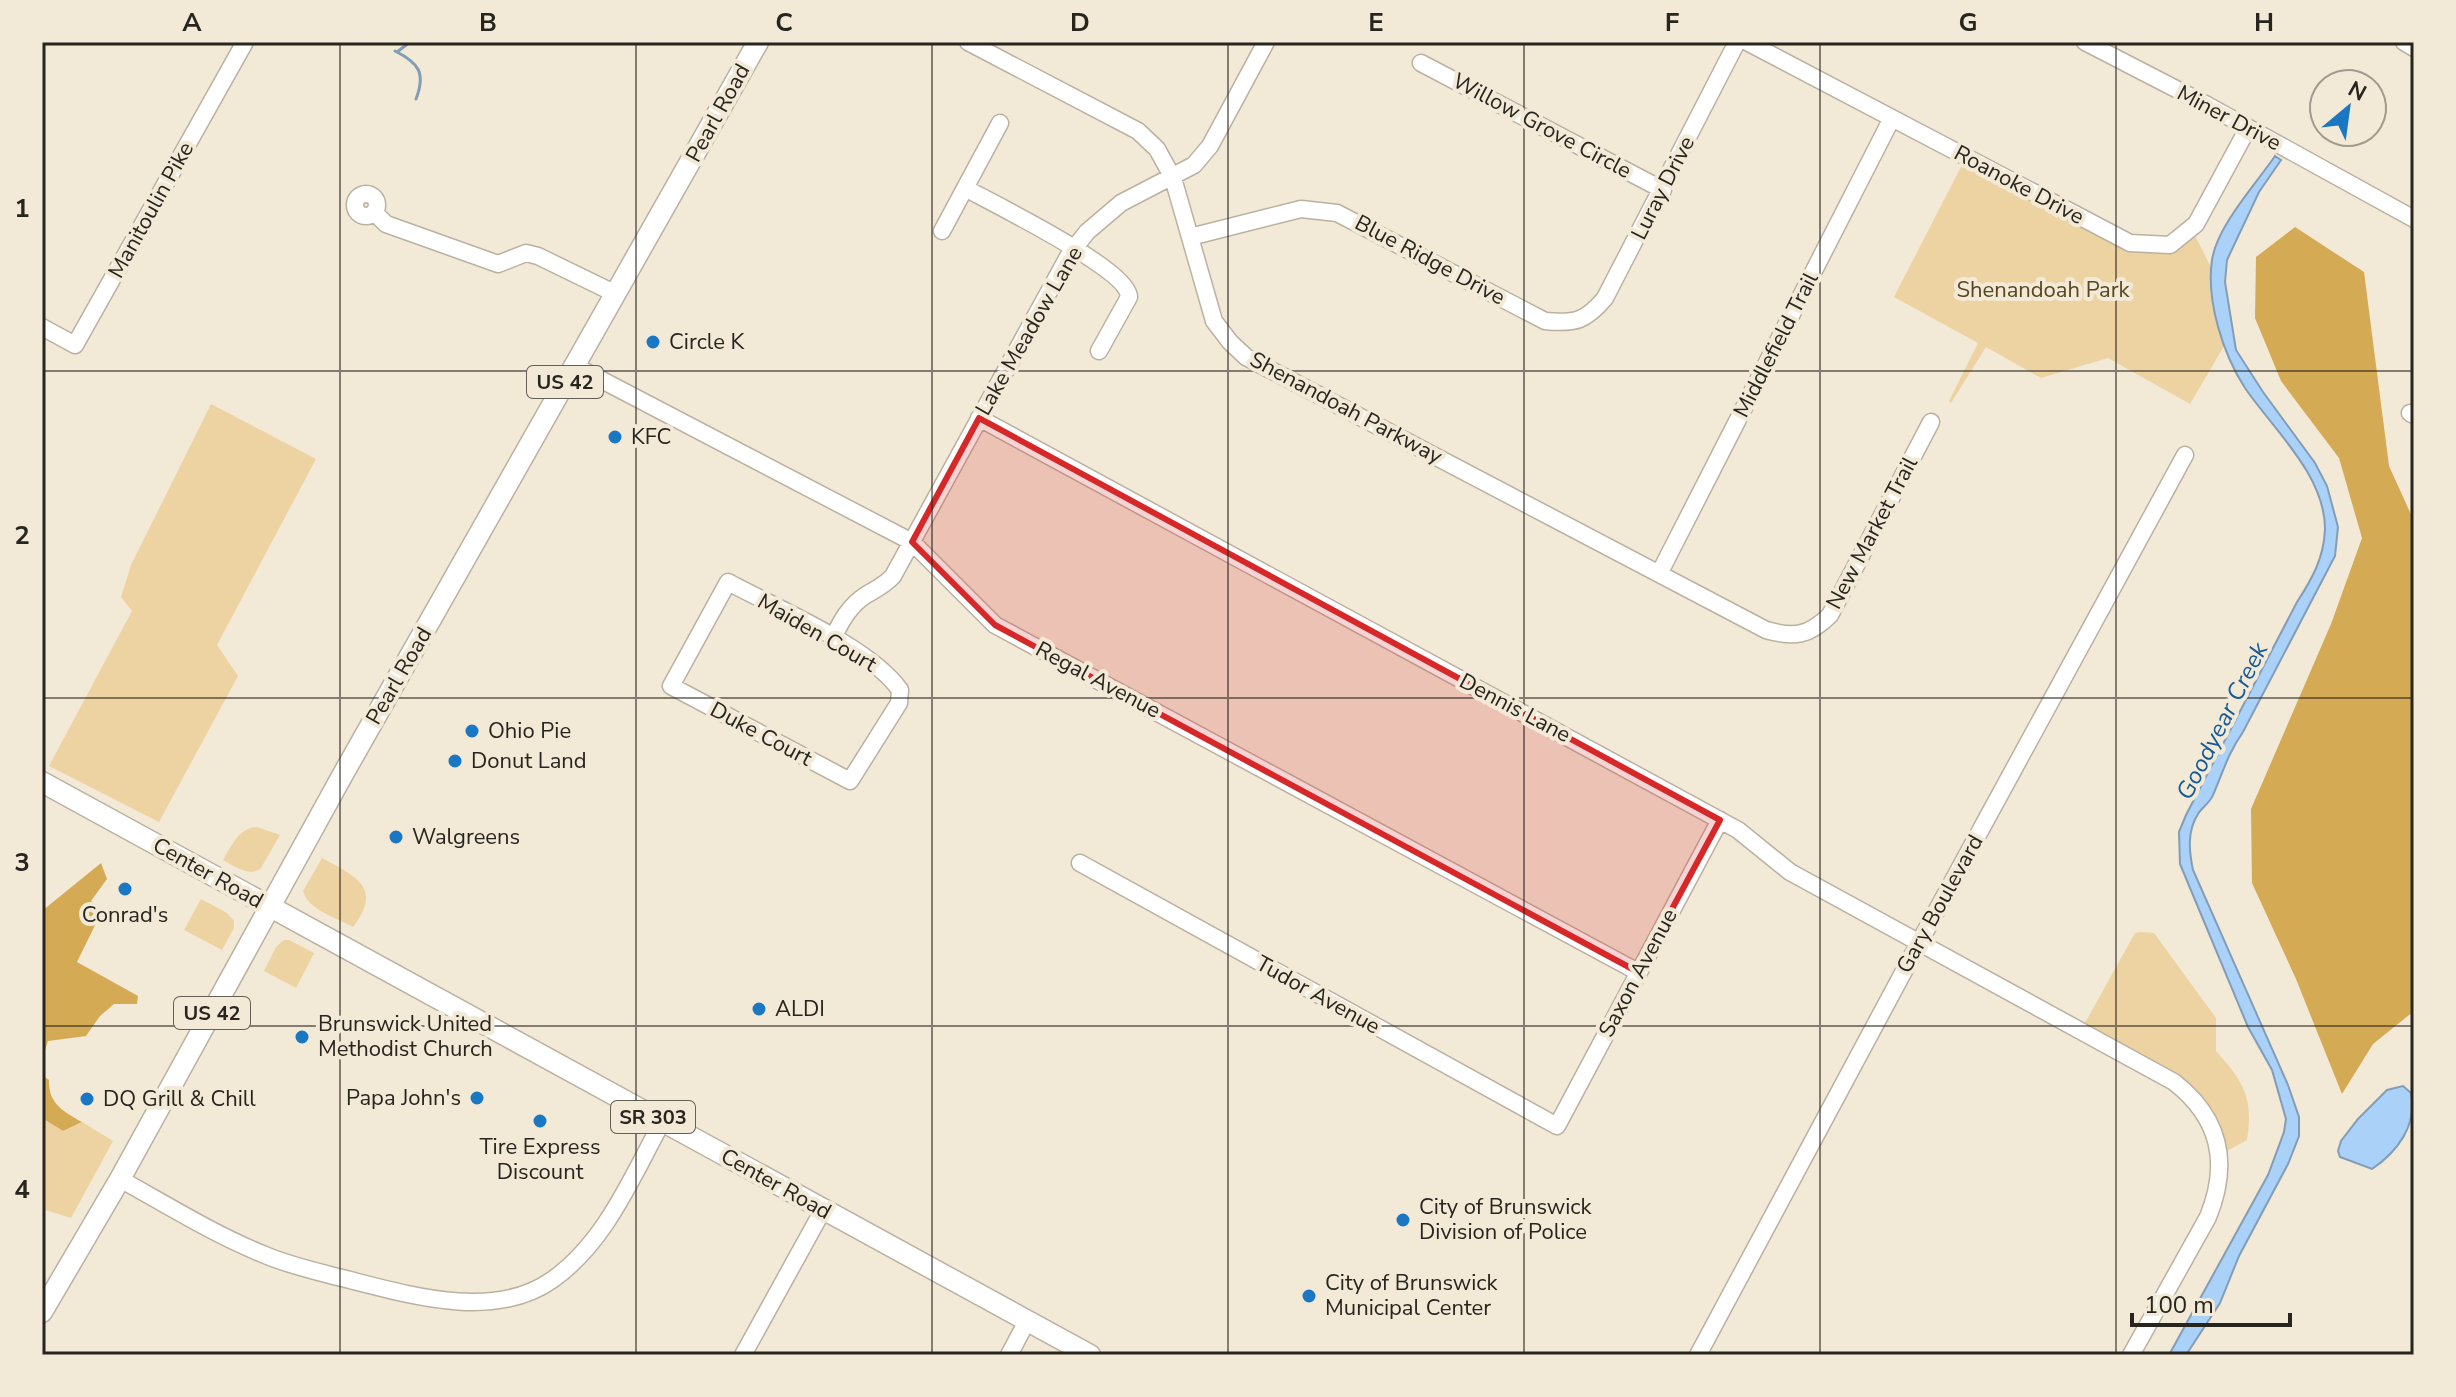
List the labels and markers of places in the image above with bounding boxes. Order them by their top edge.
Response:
place label: Circle K [669,327,746,357]
marker: Circle K [644,333,662,351]
place label: KFC [631,422,671,452]
marker: KFC [606,428,624,446]
place label: Ohio Pie [488,716,571,746]
marker: Ohio Pie [463,722,481,740]
place label: Donut Land [471,746,587,776]
marker: Donut Land [446,752,464,770]
place label: Walgreens [412,822,520,852]
marker: Walgreens [387,828,405,846]
marker: Conrad's [116,880,134,898]
place label: Conrad's [82,900,168,930]
place label: ALDI [775,994,825,1024]
marker: ALDI [750,1000,768,1018]
place label: Brunswick United Methodist Church [318,1009,493,1064]
marker: Brunswick United Methodist Church [293,1028,311,1046]
place label: Papa John's [346,1083,461,1113]
place label: DQ Grill & Chill [103,1084,256,1114]
marker: Papa John's [468,1089,486,1107]
marker: DQ Grill & Chill [78,1090,96,1108]
marker: Tire Express Discount [531,1112,549,1130]
place label: Tire Express Discount [479,1132,601,1187]
place label: City of Brunswick Division of Police [1419,1192,1593,1247]
marker: City of Brunswick Division of Police [1394,1211,1412,1229]
place label: City of Brunswick Municipal Center [1325,1268,1499,1323]
marker: City of Brunswick Municipal Center [1300,1287,1318,1305]

